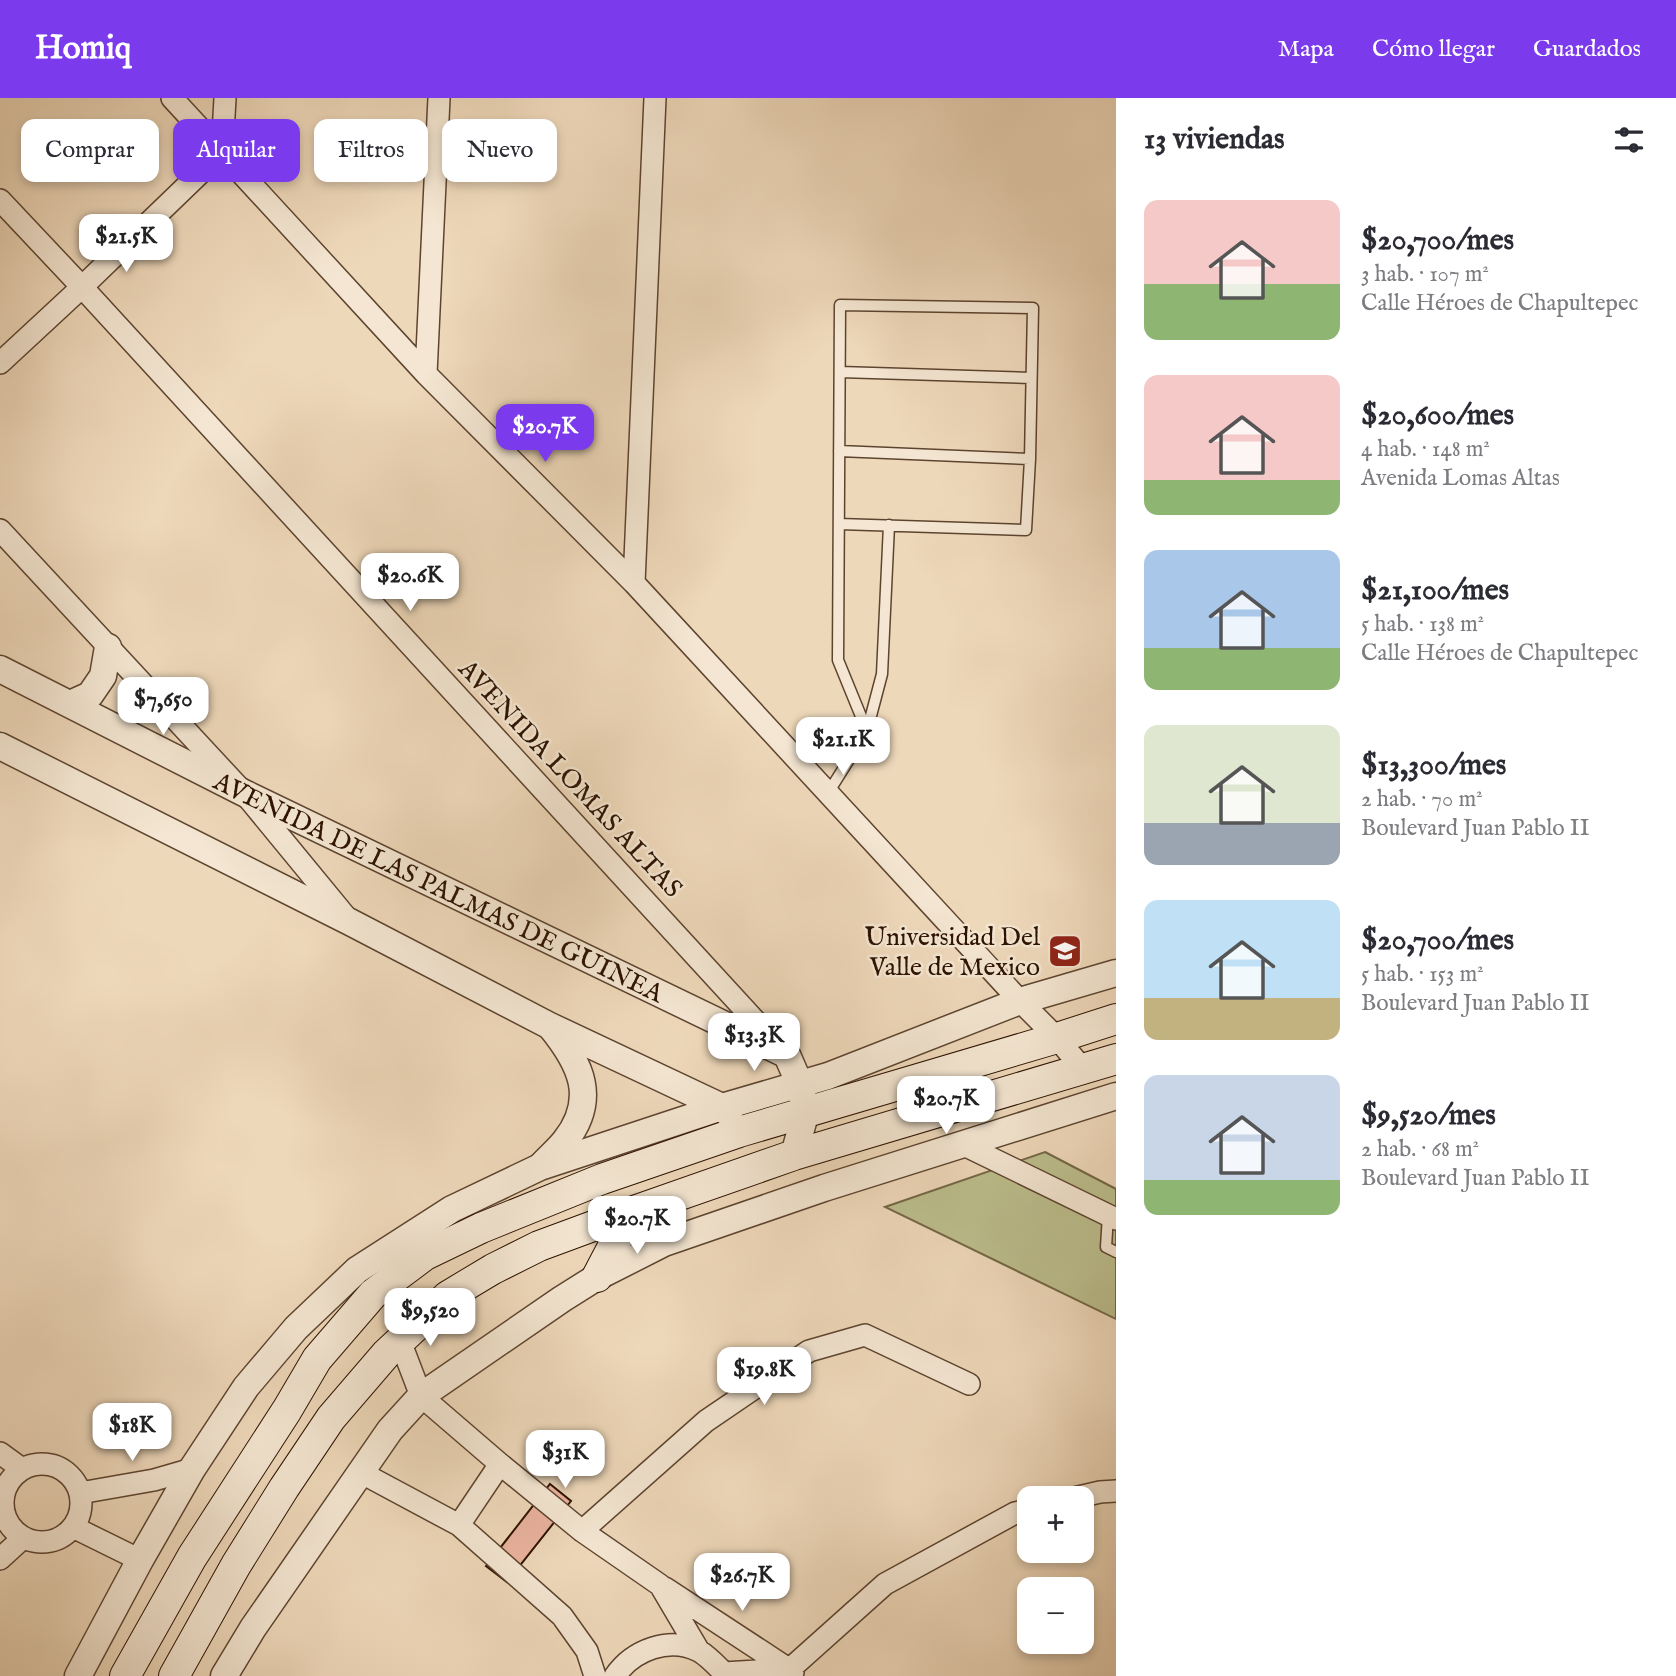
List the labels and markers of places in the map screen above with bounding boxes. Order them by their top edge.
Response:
pin: $21.5K [69,214,183,274]
pin: $20.7K [488,404,602,464]
pin: $20.6K [353,554,467,613]
pin: $7,650 [106,678,220,737]
pin: $21.1K [786,718,900,777]
place label: Universidad Del Valle de Mexico [865,921,1041,984]
school or university icon: Universidad Del Valle de Mexico [1046,932,1084,970]
pin: $13.3K [697,1014,811,1073]
pin: $20.7K [889,1076,1003,1136]
pin: $20.7K [580,1196,694,1256]
pin: $9,520 [373,1288,487,1348]
pin: $19.8K [707,1348,821,1407]
pin: $18K [91,1404,173,1463]
pin: $31K [524,1430,606,1490]
pin: $26.7K [685,1554,799,1613]

